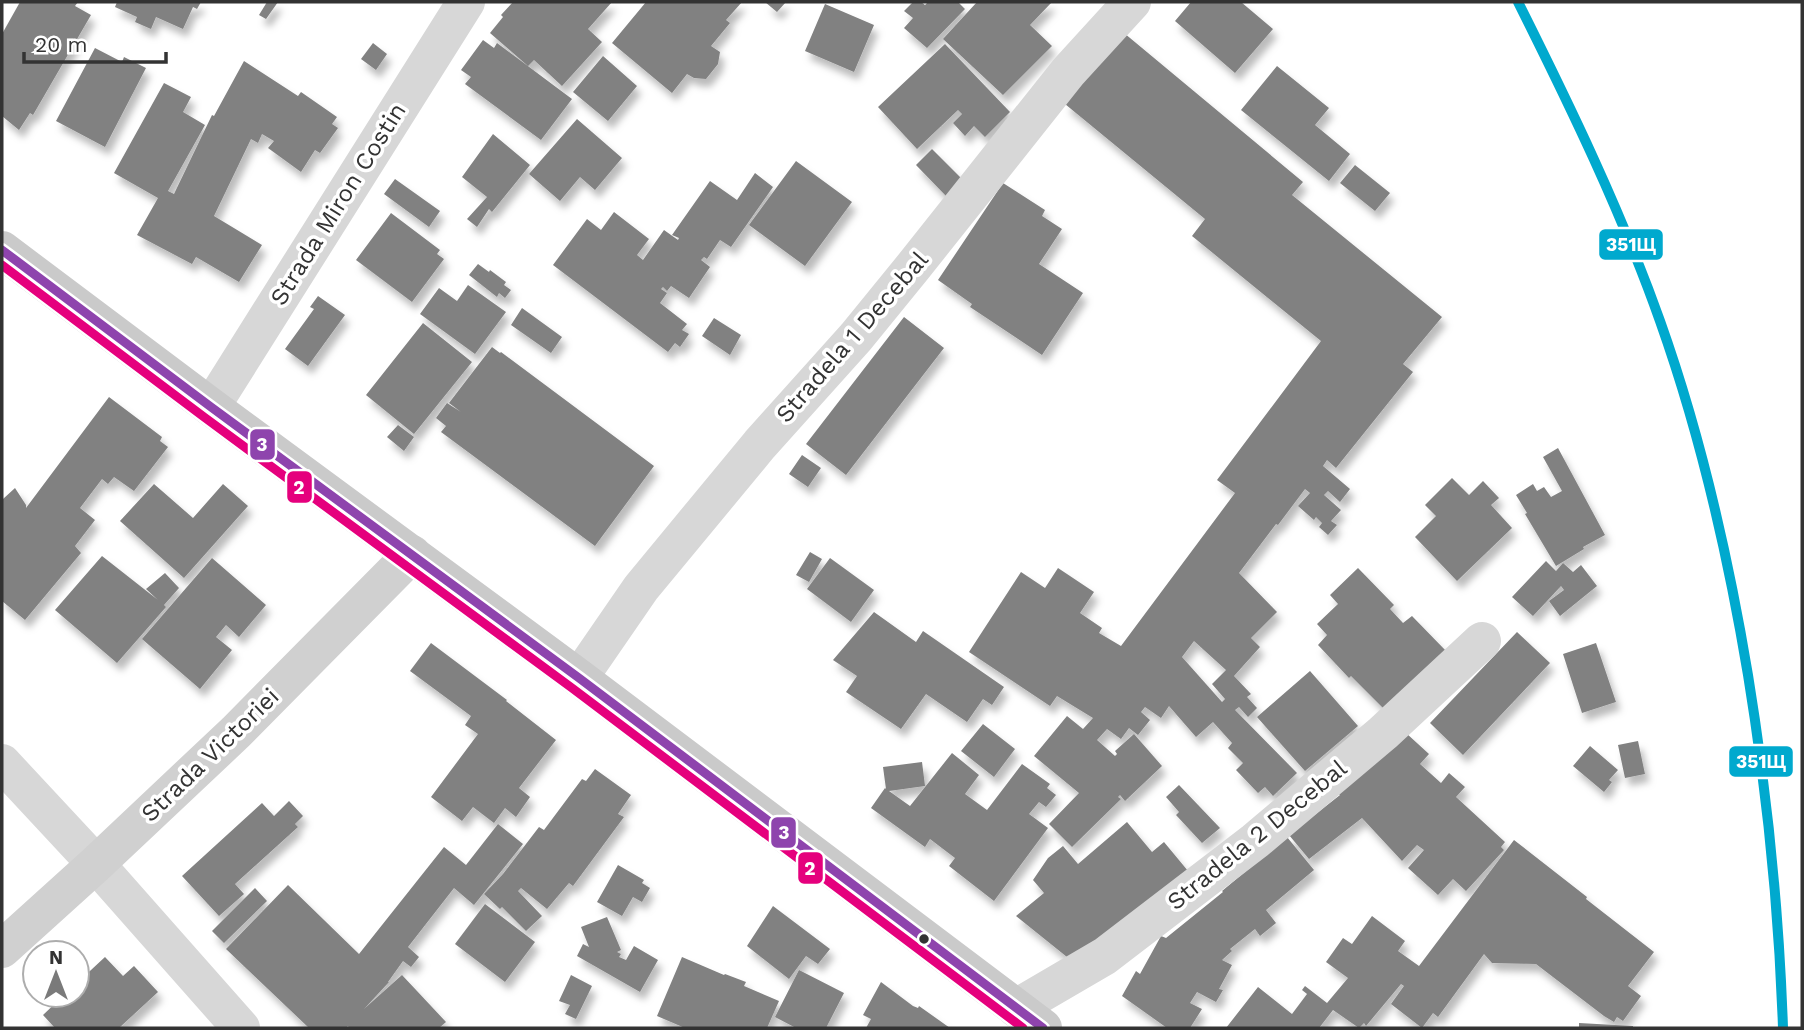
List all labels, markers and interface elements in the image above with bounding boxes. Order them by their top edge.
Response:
scale bar [24,21,166,65]
text: 20 m [35,32,87,57]
street label: Strada Miron Costin [264,98,412,310]
line badge: 351Щ [1598,228,1664,261]
text: 351Щ [1606,233,1657,256]
street label: Stradela 1 Decebal [770,245,934,428]
line badge: 3 [249,428,276,461]
text: 3 [256,433,268,456]
line badge: 2 [286,470,313,504]
text: 2 [293,476,305,499]
street label: Strada Victoriei [135,682,285,828]
line badge: 351Щ [1728,745,1794,778]
text: 351Щ [1736,750,1787,773]
street label: Stradela 2 Decebal [1162,754,1353,916]
line badge: 3 [770,816,797,849]
text: 3 [778,821,790,844]
line badge: 2 [797,851,824,885]
text: 2 [804,857,816,880]
unlabelled marker [917,932,931,946]
north arrow [21,939,91,1009]
text: N [49,946,63,969]

